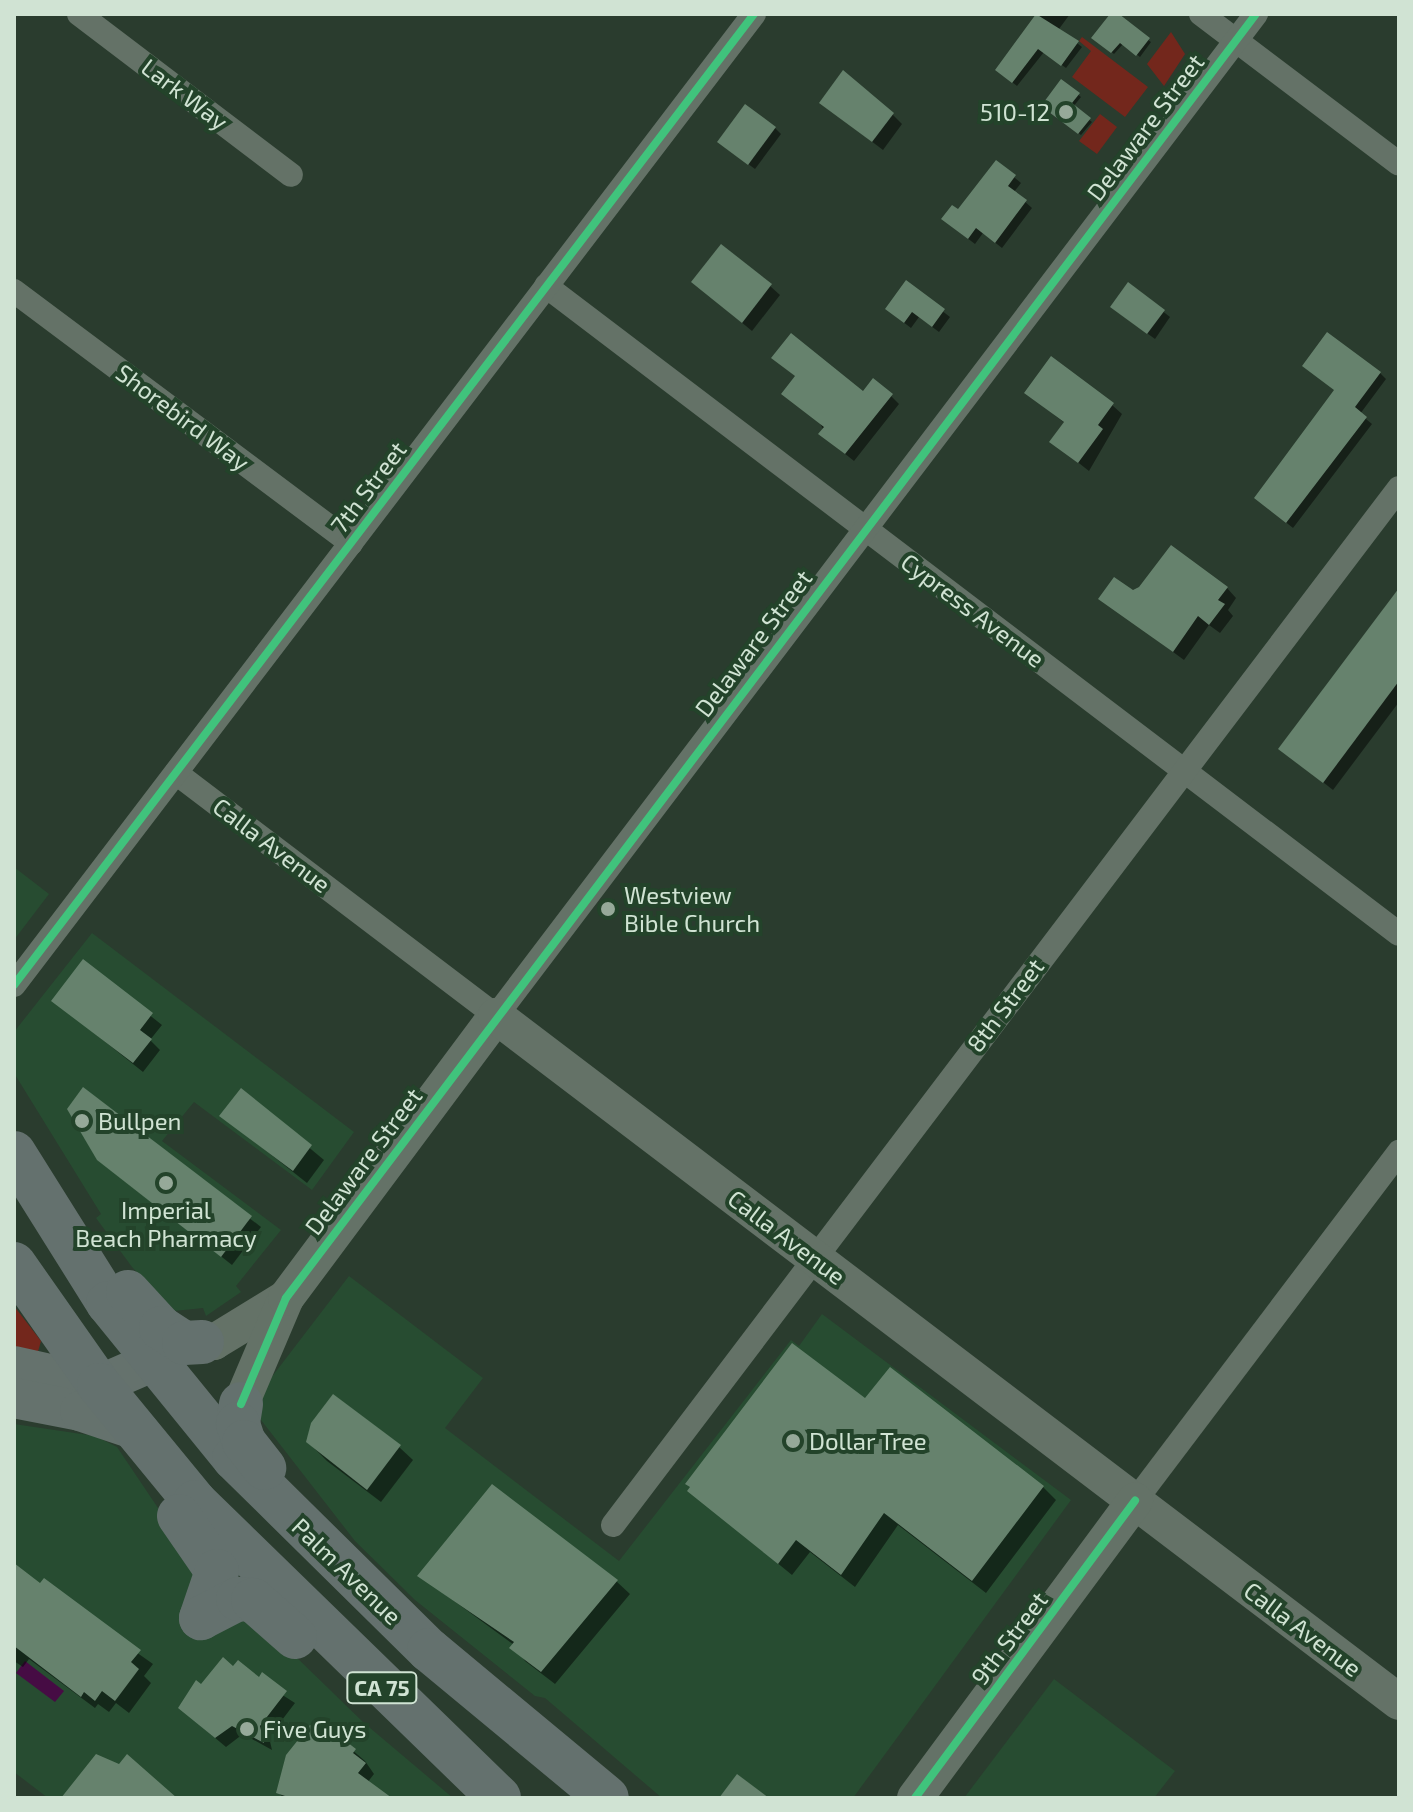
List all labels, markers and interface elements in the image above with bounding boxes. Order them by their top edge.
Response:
street label: Delaware Street [1080,48,1210,206]
street label: Lark Way [136,52,234,136]
place label: 510-12 [980,98,1050,126]
marker: 510-12 [1057,103,1075,121]
street label: Shorebird Way [111,357,255,477]
street label: 7th Street [324,435,412,539]
street label: Cypress Avenue [895,547,1051,673]
street label: Delaware Street [688,564,818,722]
street label: Calla Avenue [207,791,337,899]
place label: Westview Bible Church [624,881,760,937]
marker: Westview Bible Church [599,900,617,918]
street label: 8th Street [960,953,1050,1057]
street label: Delaware Street [298,1082,428,1240]
place label: Bullpen [98,1107,182,1135]
marker: Bullpen [73,1112,91,1130]
marker: Imperial Beach Pharmacy [157,1174,175,1192]
street label: Calla Avenue [722,1183,852,1291]
place label: Imperial Beach Pharmacy [75,1196,257,1252]
place label: Dollar Tree [809,1427,928,1455]
marker: Dollar Tree [784,1432,802,1450]
street label: Palm Avenue [286,1512,408,1630]
street label: Calla Avenue [1238,1575,1368,1683]
street label: 9th Street [965,1586,1053,1690]
road number: CA 75 [346,1670,418,1706]
place label: Five Guys [263,1715,366,1743]
marker: Five Guys [238,1720,256,1738]

